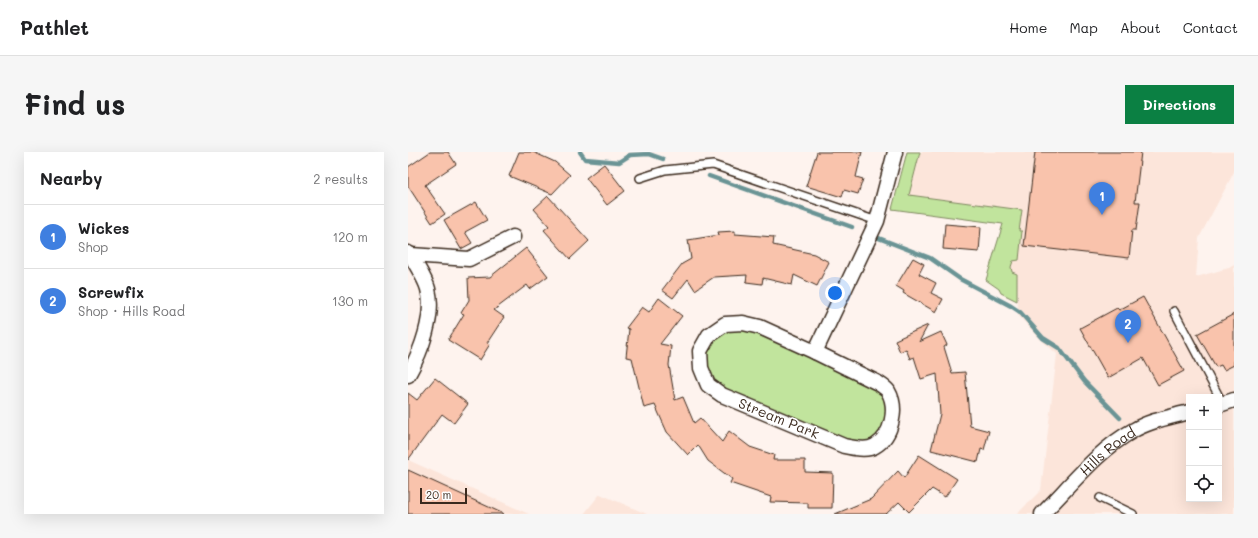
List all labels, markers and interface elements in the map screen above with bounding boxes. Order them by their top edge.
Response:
text: Pathlet [20,15,89,40]
text: Home [1009,18,1047,37]
text: Map [1069,18,1098,37]
text: About [1120,18,1161,37]
text: Contact [1183,18,1238,37]
button: Directions [1125,85,1234,124]
text: Find us [24,86,125,122]
text: Nearby [40,167,102,189]
text: 2 results [313,170,368,187]
pin: 1 [1089,182,1115,215]
text: Wickes [78,218,129,238]
text: 1 [50,228,56,245]
text: 120 m [332,228,368,245]
text: Shop [78,238,108,255]
text: Screwfix [78,282,144,302]
your location [825,283,845,303]
text: 2 [49,292,57,309]
text: 130 m [332,292,368,309]
text: Shop · Hills Road [78,302,185,319]
pin: 2 [1115,310,1141,343]
street label: Stream Park [736,393,822,443]
map controls [1186,394,1222,502]
button: + [1186,394,1222,430]
street label: Hills Road [1075,422,1139,479]
button: − [1186,430,1222,466]
button: locate [1186,466,1222,502]
scale bar [420,486,467,505]
text: 20 m [426,487,451,502]

